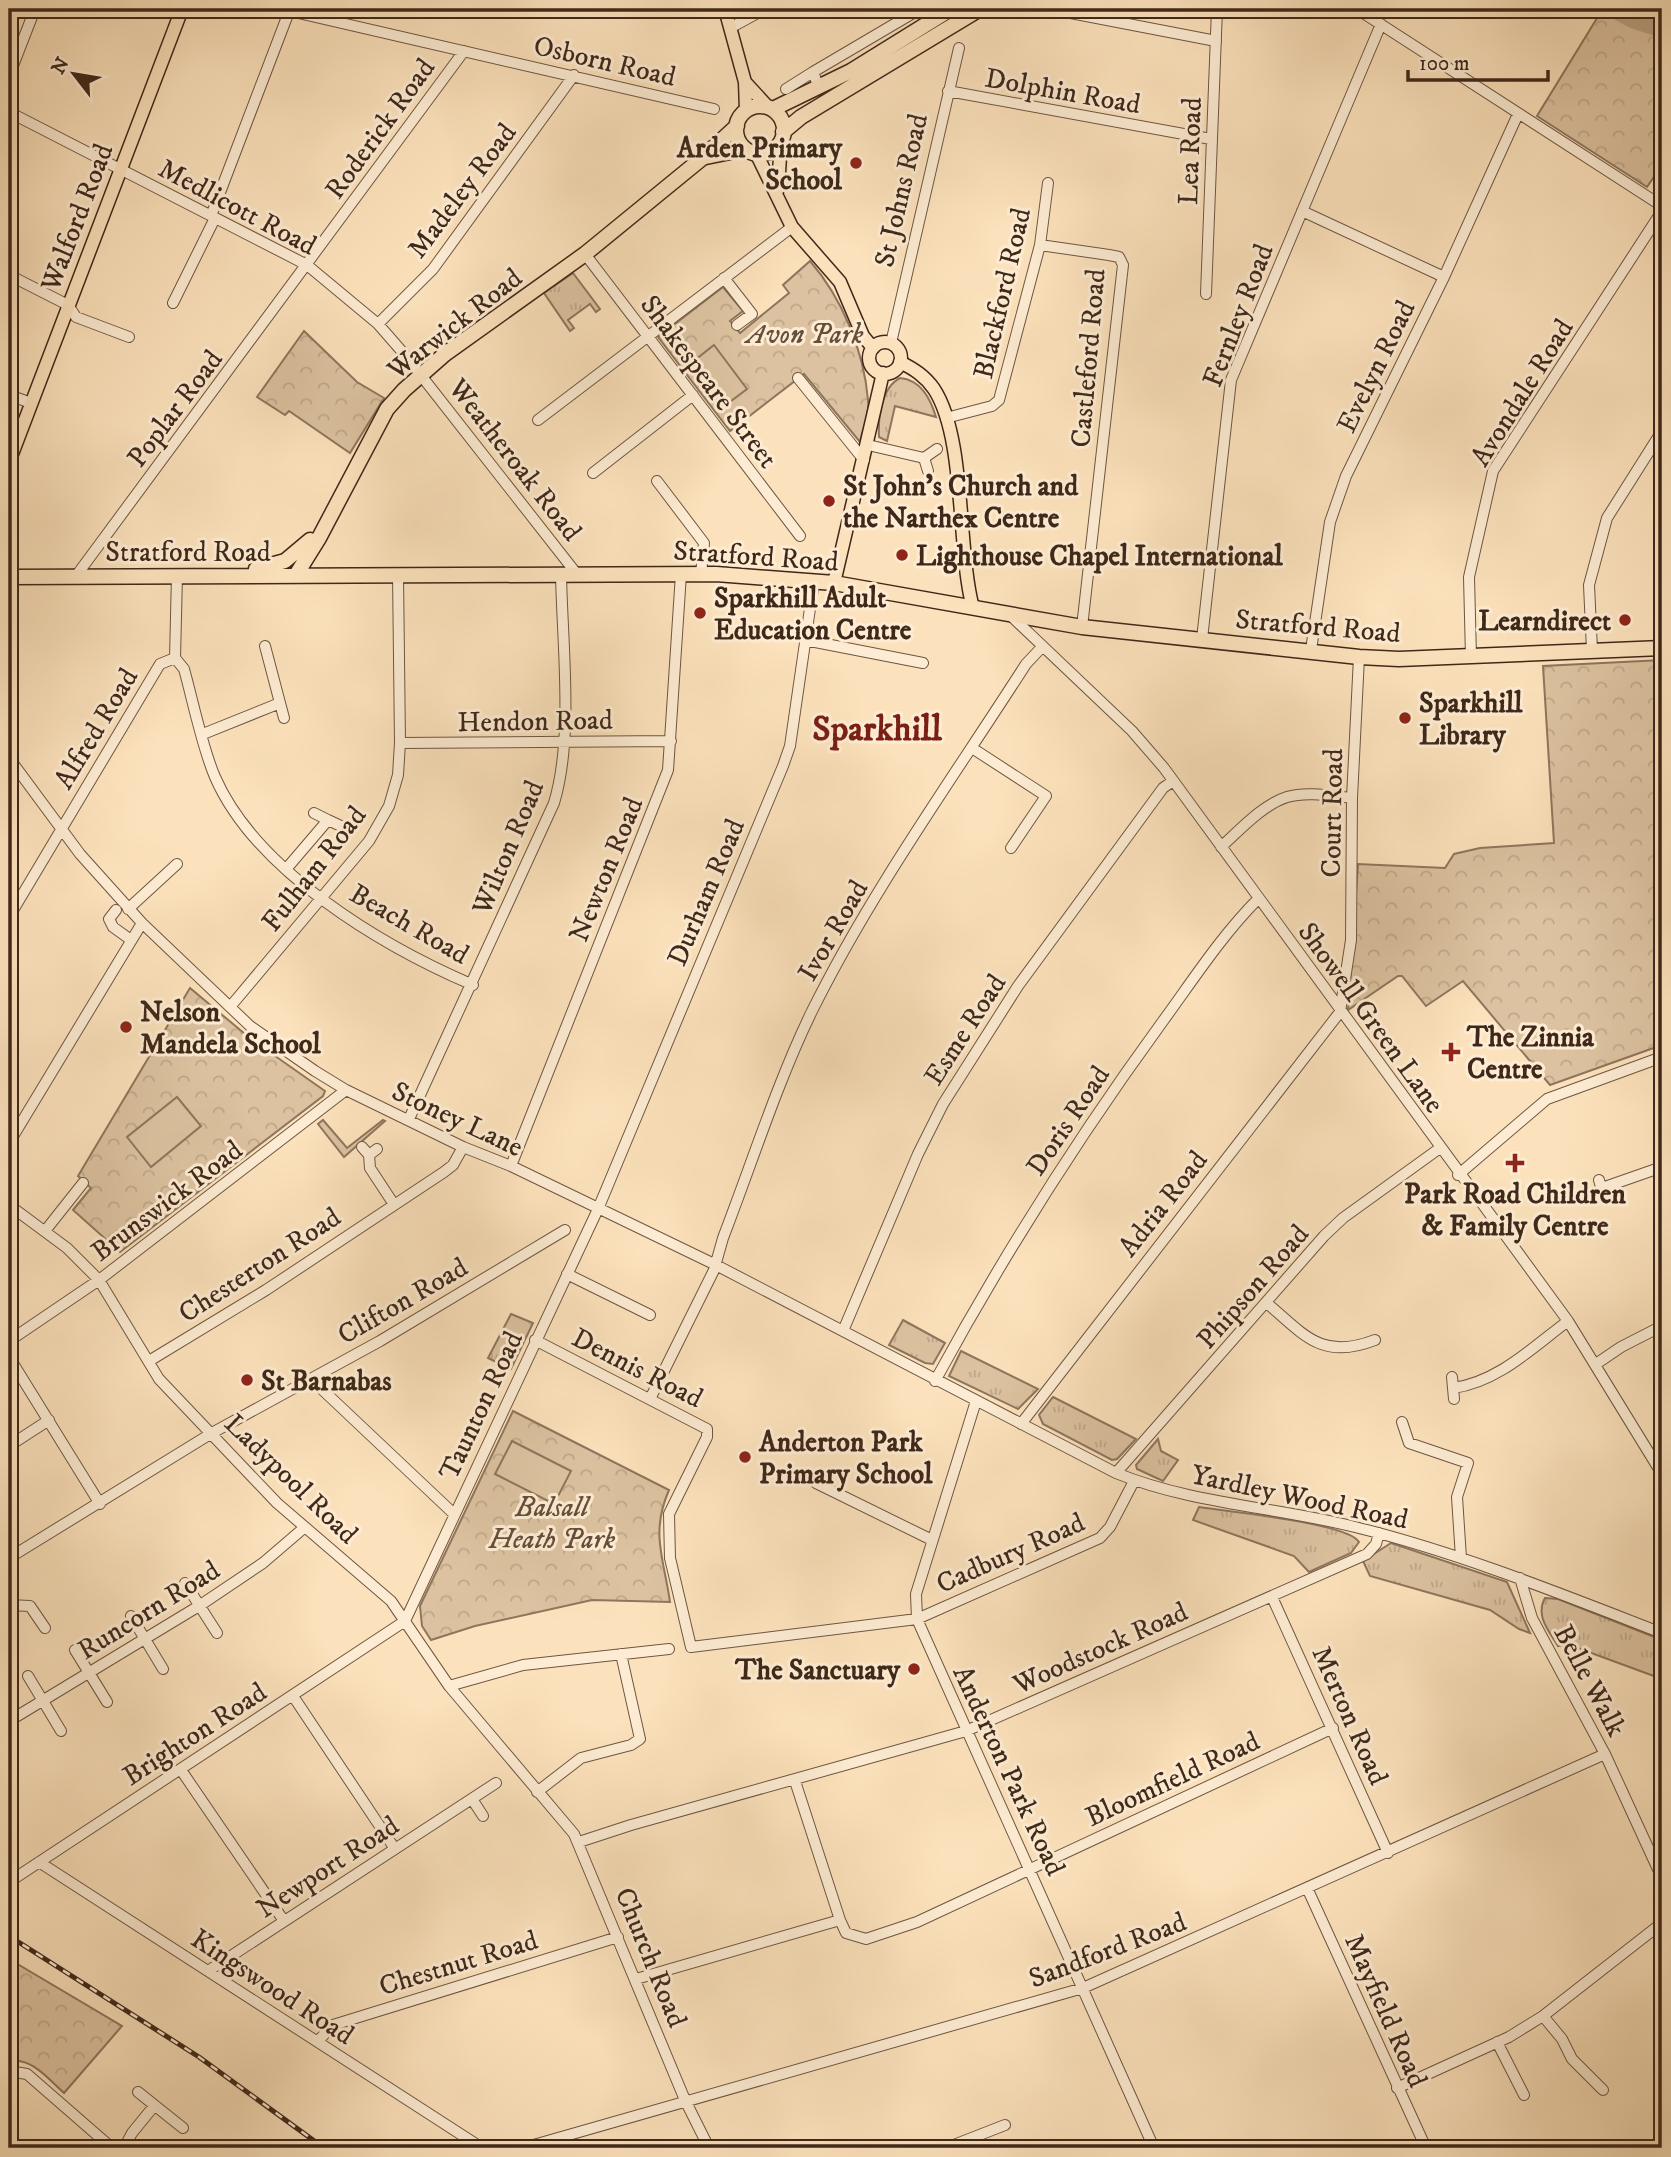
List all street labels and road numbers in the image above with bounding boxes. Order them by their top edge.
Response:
street label: Osborn Road [530,28,679,95]
street label: Roderick Road [317,52,443,206]
street label: Dolphin Road [982,61,1143,122]
street label: Lea Road [1171,97,1210,205]
street label: St Johns Road [867,110,936,270]
street label: Madeley Road [400,116,524,265]
street label: Walford Road [33,139,121,297]
street label: Medlicott Road [152,151,322,264]
street label: Blackford Road [966,204,1039,382]
street label: Fernley Road [1195,239,1282,392]
street label: Warwick Road [380,261,529,388]
street label: Castleford Road [1063,267,1114,449]
street label: Shakespeare Street [632,288,785,475]
street label: Evelyn Road [1329,295,1423,439]
street label: Avondale Road [1463,313,1581,473]
street label: Poplar Road [120,343,231,475]
street label: Weatheroak Road [440,371,589,548]
street label: Stratford Road [672,533,840,580]
street label: Stratford Road [105,535,271,570]
street label: Stratford Road [1234,602,1402,651]
street label: Alfred Road [46,662,146,796]
street label: Hendon Road [457,703,613,740]
street label: Court Road [1314,748,1351,878]
street label: Wilton Road [464,775,552,921]
street label: Newton Road [561,792,651,947]
street label: Fulham Road [254,799,374,939]
street label: Durham Road [660,814,753,971]
street label: Ivor Road [790,874,876,988]
street label: Beach Road [343,876,475,972]
street label: Showell Green Lane [1290,916,1452,1120]
street label: Esme Road [916,968,1014,1092]
street label: Doris Road [1019,1059,1118,1183]
street label: Stoney Lane [386,1074,529,1165]
street label: Brunswick Road [84,1133,250,1269]
street label: Adria Road [1111,1144,1216,1264]
street label: Chesterton Road [172,1200,348,1331]
street label: Phipson Road [1189,1217,1317,1357]
street label: Clifton Road [331,1250,474,1353]
street label: Dennis Road [566,1320,709,1416]
street label: Taunton Road [432,1326,531,1485]
street label: Ladypool Road [217,1407,365,1552]
street label: Yardley Wood Road [1188,1457,1411,1538]
street label: Cadbury Road [931,1505,1090,1602]
street label: Runcorn Road [71,1553,226,1668]
street label: Woodstock Road [1007,1594,1193,1703]
street label: Belle Walk [1546,1619,1634,1743]
street label: Merton Road [1303,1641,1396,1791]
street label: Anderton Park Road [945,1660,1073,1881]
street label: Brighton Road [116,1675,273,1794]
street label: Bloomfield Road [1080,1724,1265,1835]
street label: Newport Road [250,1808,406,1926]
street label: Church Road [607,1883,695,2033]
street label: Sandford Road [1024,1904,1191,1996]
street label: Kingswood Road [184,1922,360,2053]
street label: Chestnut Road [375,1923,542,2004]
street label: Mayfield Road [1336,1928,1435,2093]

